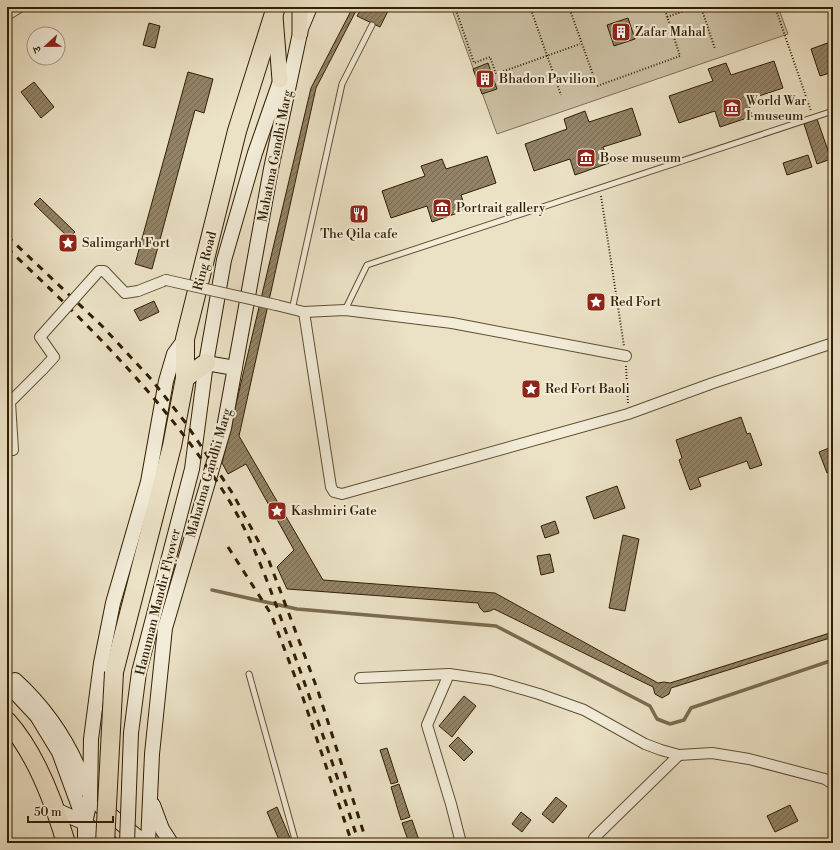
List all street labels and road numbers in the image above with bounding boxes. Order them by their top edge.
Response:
street label: Mahatma Gandhi Marg [254,88,296,223]
street label: Ring Road [190,229,220,292]
street label: Mahatma Gandhi Marg [183,406,235,540]
street label: Hanuman Mandir Flyover [132,527,184,677]

